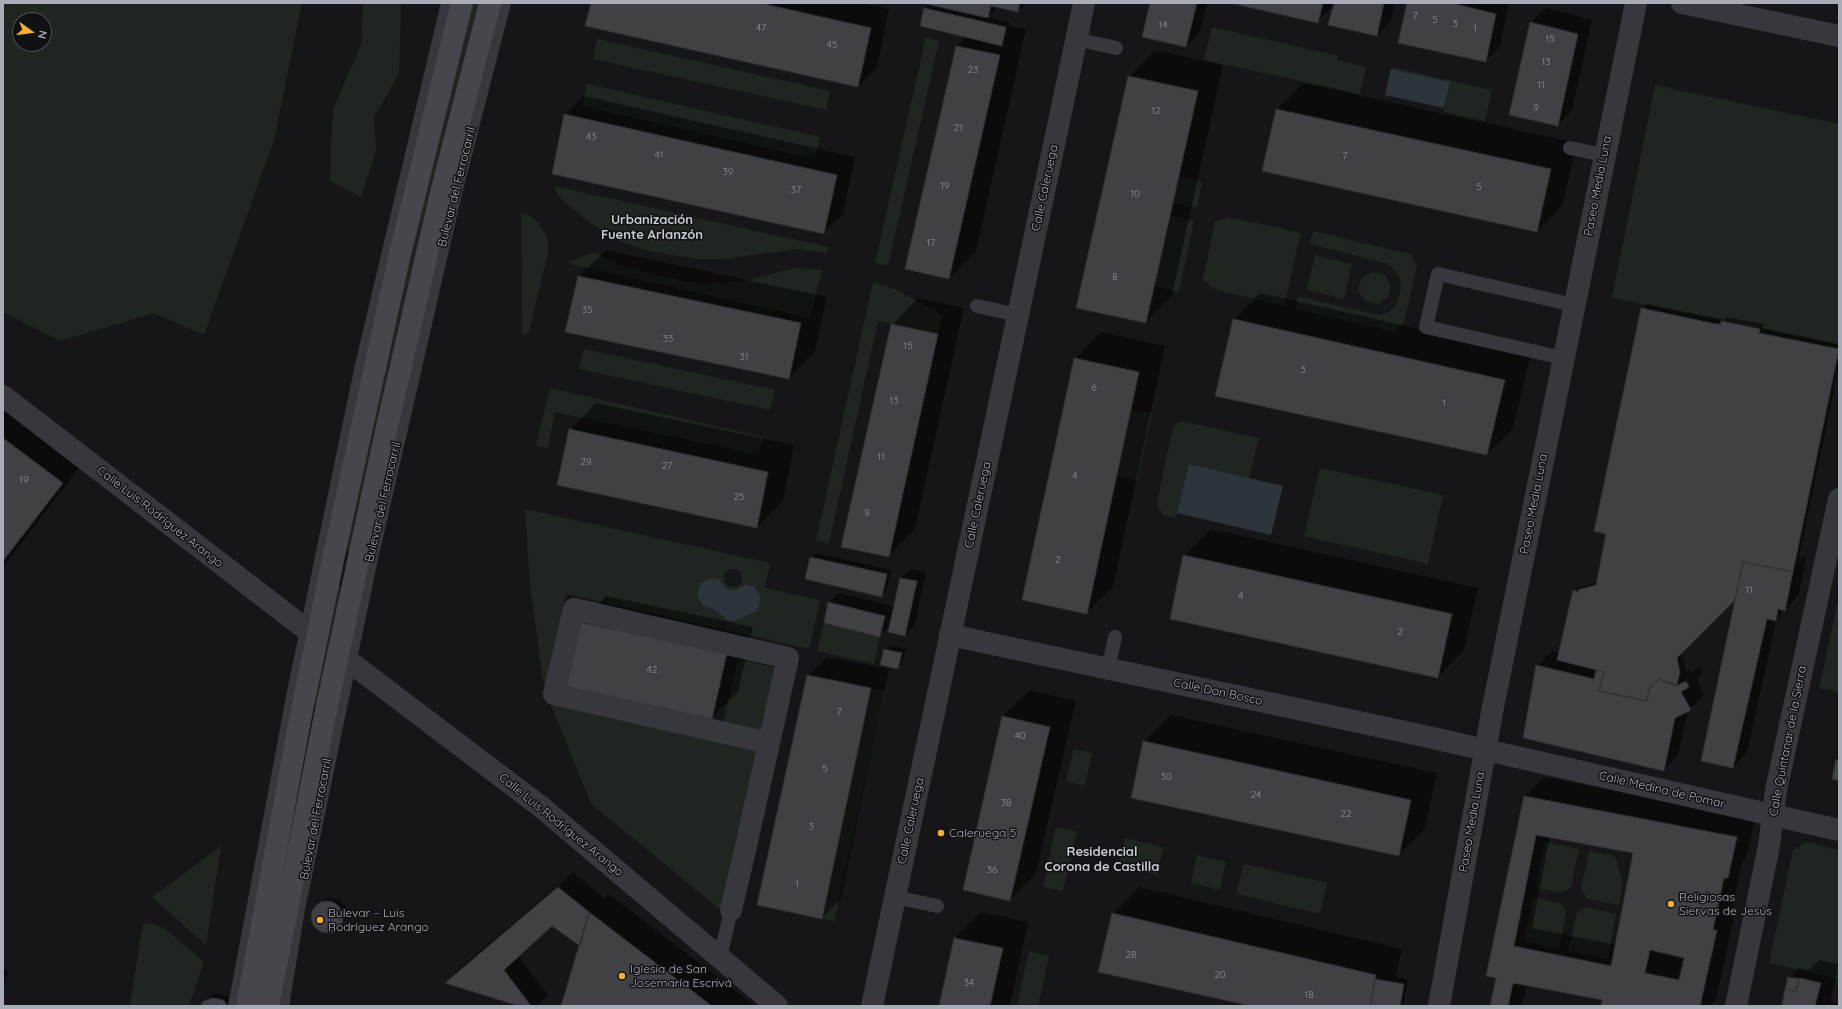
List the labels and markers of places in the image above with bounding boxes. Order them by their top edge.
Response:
place label: Caleruega 5 [949,826,1016,840]
marker: Caleruega 5 [936,828,946,838]
place label: Religiosas Siervas de Jesús [1679,890,1772,918]
marker: Religiosas Siervas de Jesús [1666,899,1676,909]
place label: Bulevar – Luis Rodríguez Arango [328,906,429,934]
marker: Bulevar – Luis Rodríguez Arango [315,915,325,925]
place label: Iglesia de San Josemaría Escrivá [630,962,732,990]
marker: Iglesia de San Josemaría Escrivá [617,971,627,981]

